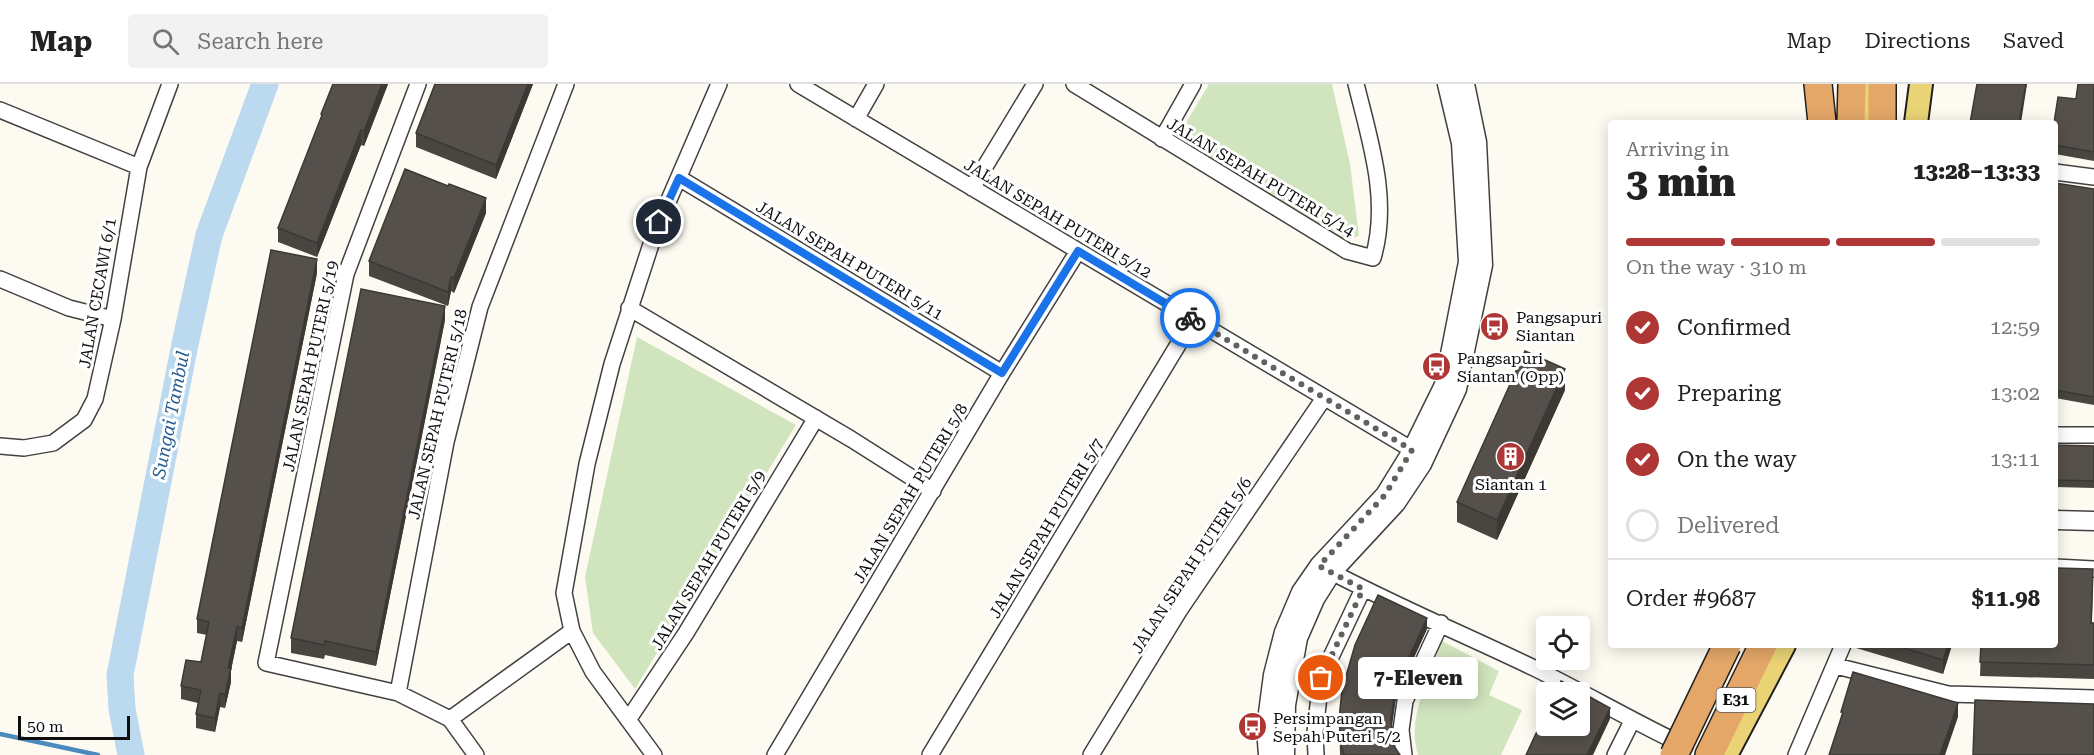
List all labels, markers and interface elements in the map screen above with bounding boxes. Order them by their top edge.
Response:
search box [128,14,548,68]
text: Map [30,25,92,58]
icon: search [149,25,182,58]
text: Search here [197,29,323,54]
text: Map [1787,29,1831,53]
text: Directions [1864,29,1970,53]
text: Saved [2003,29,2064,53]
street label: JALAN SEPAH PUTERI 5/14 [1164,114,1358,241]
text: Arriving in [1626,137,1729,161]
street label: JALAN SEPAH PUTERI 5/12 [961,155,1155,282]
text: 13:28–13:33 [1913,159,2040,184]
text: 3 min [1626,160,1736,206]
pin [633,196,684,247]
street label: JALAN SEPAH PUTERI 5/11 [753,197,947,324]
icon: home [642,205,675,238]
street label: JALAN CECAWI 6/1 [75,216,120,370]
text: On the way · 310 m [1626,255,1807,279]
street label: JALAN SEPAH PUTERI 5/19 [279,259,342,473]
courier [1160,288,1220,348]
icon: bike [1174,302,1207,335]
street label: JALAN SEPAH PUTERI 5/18 [404,307,471,521]
place label: Pangsapuri Siantan [1516,308,1602,345]
bus stop icon: Pangsapuri Siantan [1479,310,1511,342]
icon: check [1626,311,1659,344]
text: Confirmed [1677,315,1791,340]
text: 12:59 [1990,315,2040,339]
water label: Sungai Tambul [148,349,193,481]
place label: Pangsapuri Siantan (Opp) [1457,349,1564,386]
bus stop icon: Pangsapuri Siantan (Opp) [1420,351,1452,383]
icon: check [1626,377,1659,410]
text: Preparing [1677,381,1781,406]
text: 13:02 [1990,381,2040,405]
street label: JALAN SEPAH PUTERI 5/8 [849,400,972,587]
street label: JALAN SEPAH PUTERI 5/7 [985,435,1108,622]
building icon: Siantan 1 [1495,440,1527,472]
icon: check [1626,443,1659,476]
text: On the way [1677,447,1797,472]
text: 13:11 [1990,447,2040,471]
street label: JALAN SEPAH PUTERI 5/9 [647,467,770,654]
street label: JALAN SEPAH PUTERI 5/6 [1127,474,1256,657]
place label: Siantan 1 [1475,475,1547,494]
text: Delivered [1677,513,1779,538]
text: Order #9687 [1626,586,1756,611]
text: $11.98 [1971,586,2040,611]
map controls [1536,616,1590,736]
button: locate [1536,616,1590,670]
pin [1295,652,1346,703]
callout: 7-Eleven [1357,657,1477,699]
icon: bag [1304,661,1337,694]
text: 7-Eleven [1373,666,1463,690]
button: layers [1536,682,1590,736]
road number: E31 [1716,688,1756,712]
place label: Persimpangan Sepah Puteri 5/2 [1273,709,1401,746]
bus stop icon: Persimpangan Sepah Puteri 5/2 [1236,711,1268,743]
scale bar [18,713,130,740]
text: 50 m [27,717,64,736]

